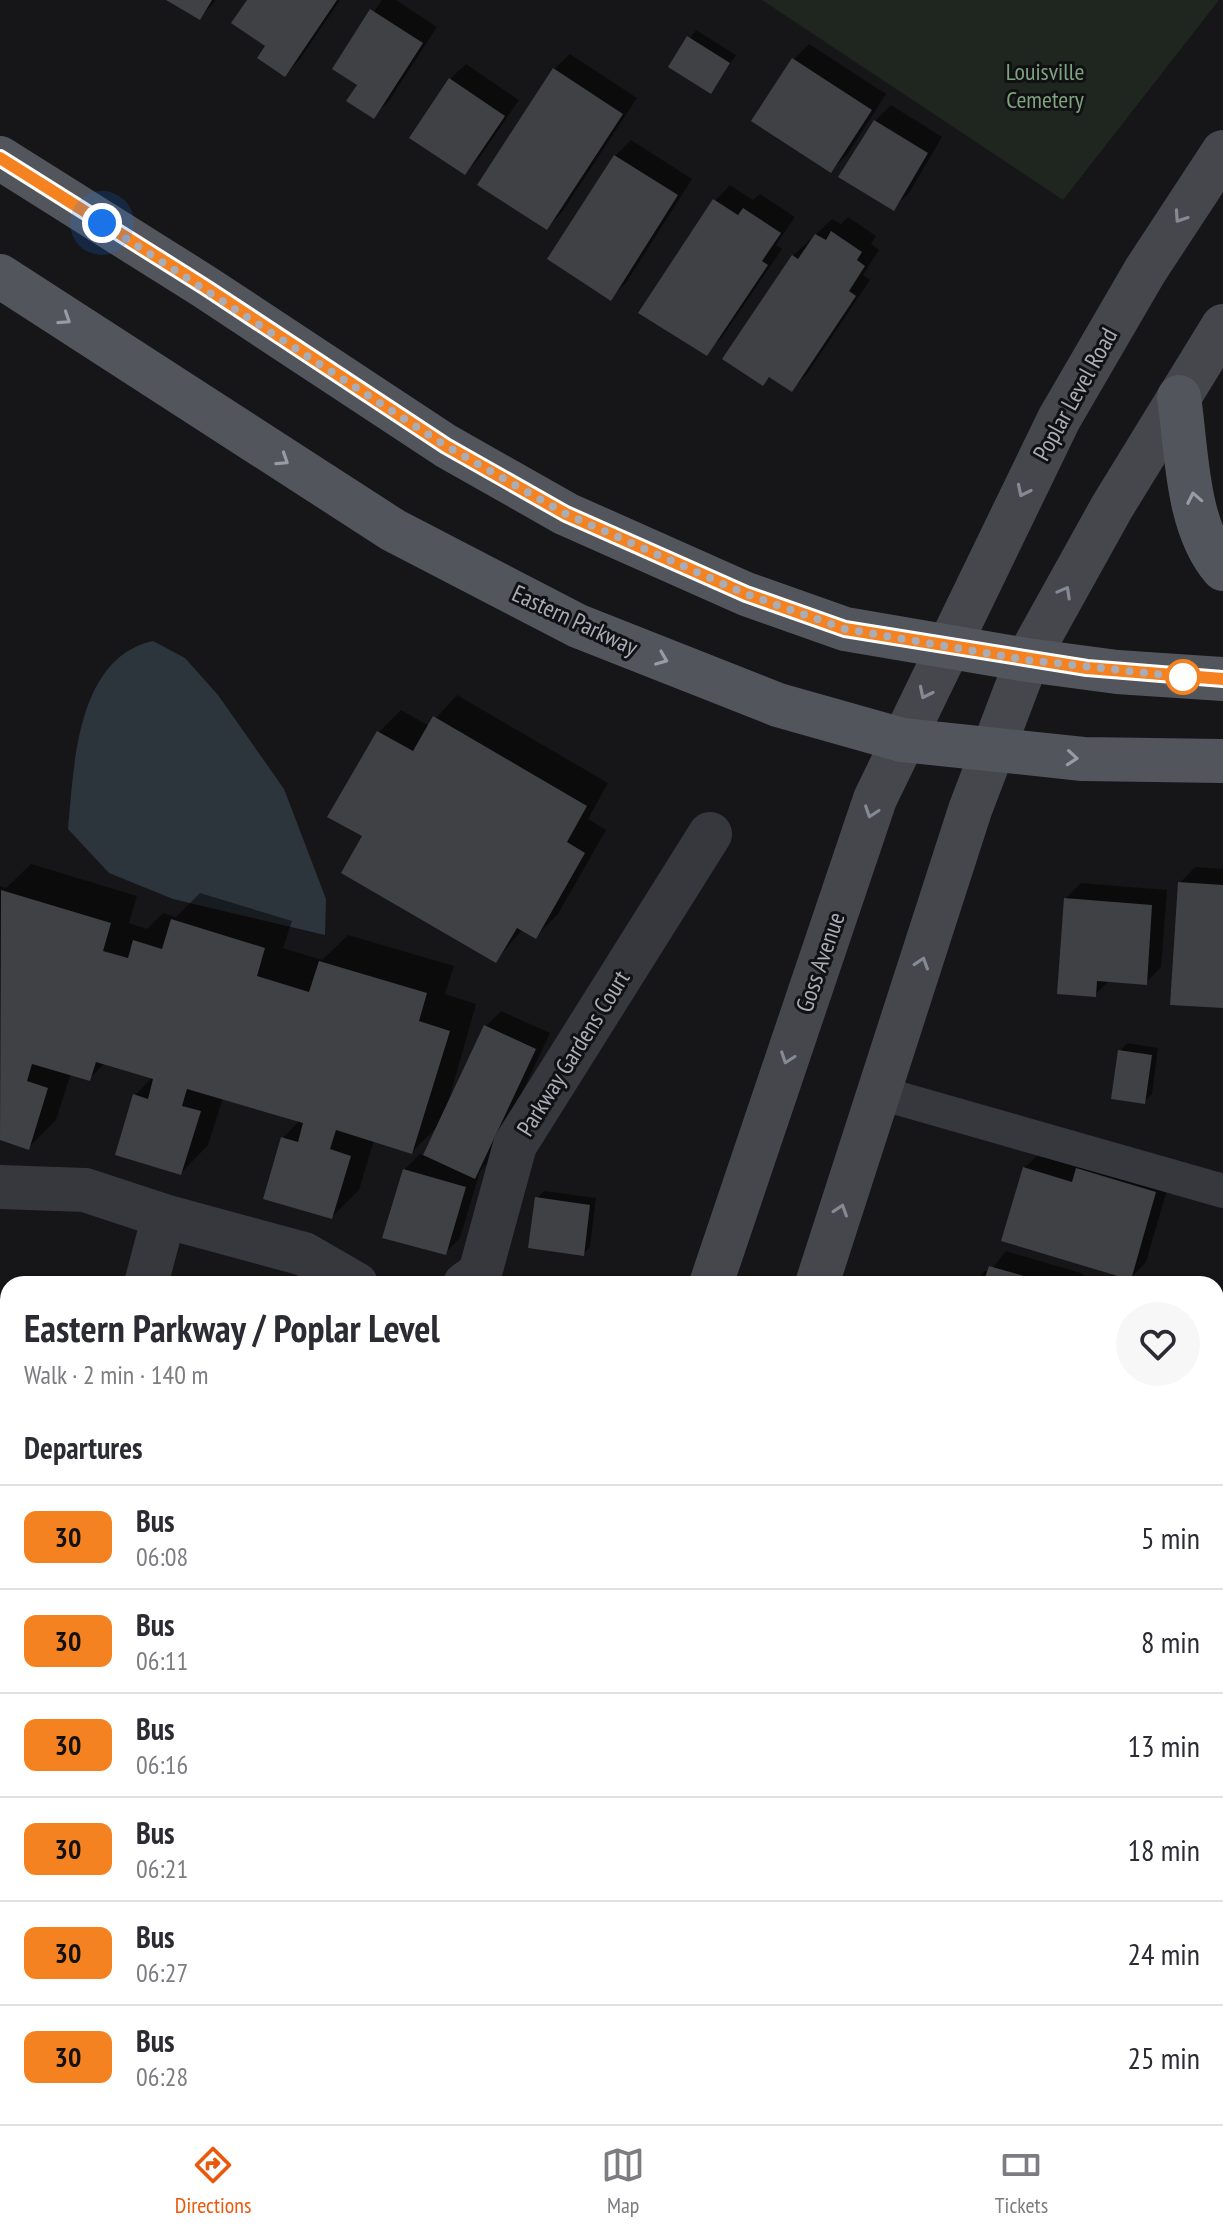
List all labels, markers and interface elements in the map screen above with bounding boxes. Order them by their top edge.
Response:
park label: Louisville Cemetery [1006,56,1084,115]
your location [82,203,122,243]
one-way arrow [1175,209,1190,223]
one-way arrow [56,309,71,324]
street label: Poplar Level Road [1026,322,1124,466]
one-way arrow [275,451,289,466]
one-way arrow [1017,483,1033,498]
one-way arrow [1186,491,1203,505]
street label: Eastern Parkway [507,577,643,663]
one-way arrow [1055,586,1071,600]
one-way arrow [654,649,668,666]
unlabelled marker [1166,660,1200,694]
one-way arrow [919,685,935,700]
one-way arrow [1066,749,1079,766]
one-way arrow [864,804,880,818]
street label: Goss Avenue [788,908,852,1016]
one-way arrow [912,956,928,970]
street label: Parkway Gardens Court [510,964,637,1142]
one-way arrow [781,1050,797,1064]
one-way arrow [832,1204,848,1218]
button: heart [1116,1302,1200,1386]
text: Eastern Parkway / Poplar Level [24,1303,440,1352]
text: Walk · 2 min · 140 m [24,1358,208,1391]
text: Departures [24,1428,142,1467]
text: Bus [136,1501,175,1540]
text: 30 [55,1518,81,1555]
text: 5 min [1141,1518,1200,1557]
text: 06:08 [136,1540,188,1573]
text: Bus [136,1605,175,1644]
text: 30 [55,1622,81,1659]
text: 8 min [1141,1622,1200,1661]
text: 06:11 [136,1644,188,1677]
text: Bus [136,1709,175,1748]
text: 30 [55,1726,81,1763]
text: 13 min [1127,1726,1200,1765]
text: 06:16 [136,1748,188,1781]
text: Bus [136,1813,175,1852]
text: 30 [55,1830,81,1867]
text: 18 min [1127,1830,1200,1869]
text: 06:21 [136,1852,188,1885]
text: Bus [136,1917,175,1956]
text: 30 [55,1934,81,1971]
text: 24 min [1127,1934,1200,1973]
text: 06:27 [136,1956,188,1989]
text: Bus [136,2021,175,2060]
text: 30 [55,2038,81,2075]
text: 25 min [1127,2038,1200,2077]
text: 06:28 [136,2060,188,2093]
tab: Directions [175,2143,251,2219]
tab: Map [601,2143,645,2219]
tab: Tickets [995,2143,1048,2219]

